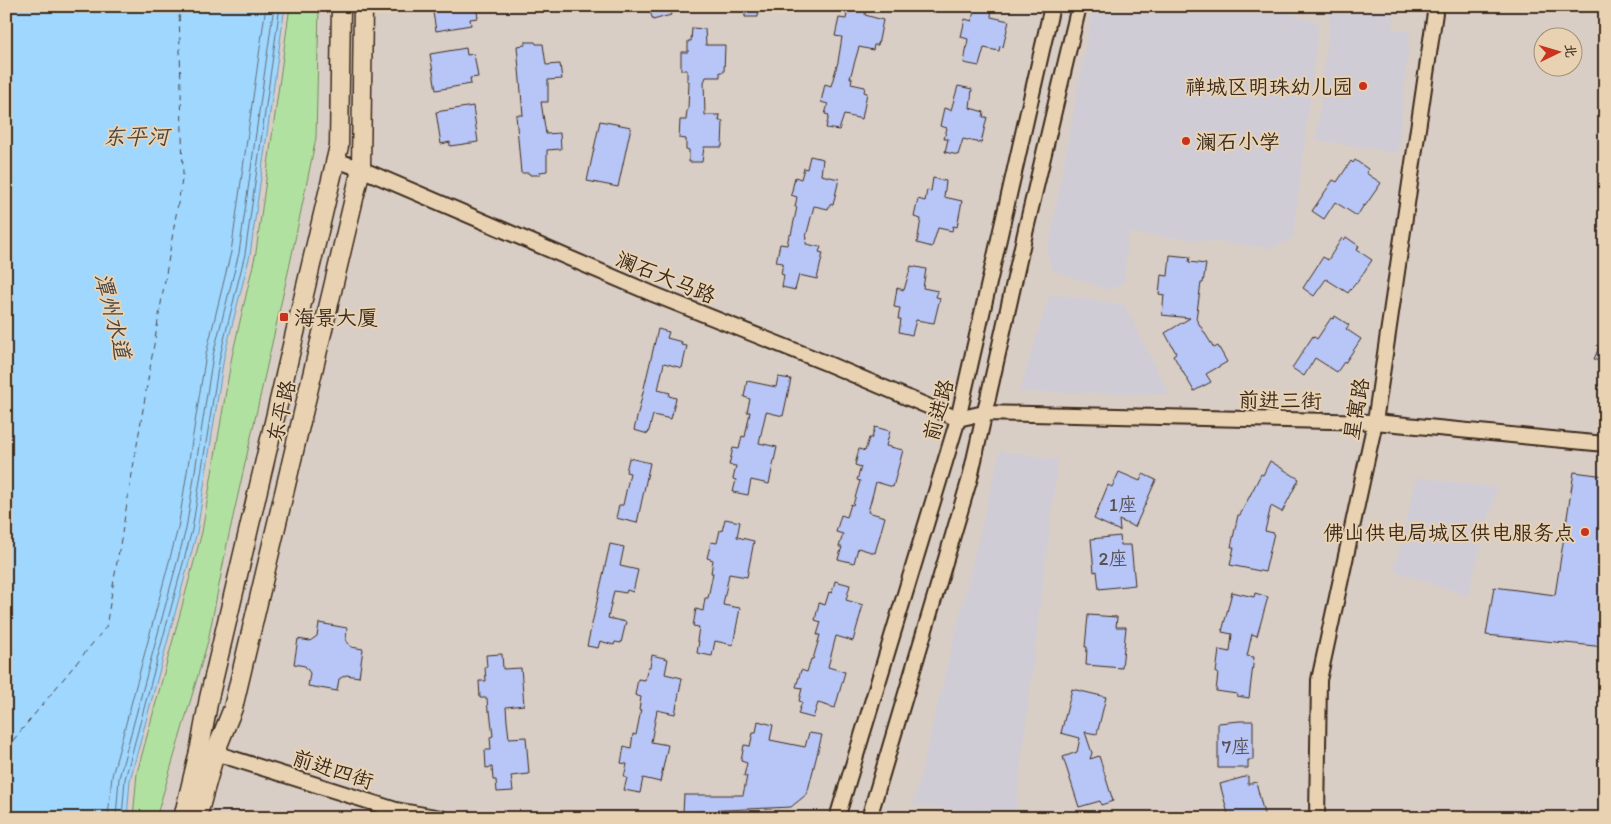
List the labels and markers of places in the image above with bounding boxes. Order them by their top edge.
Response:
place label: 禅城区明珠幼儿园 [1185,74,1353,99]
marker: 禅城区明珠幼儿园 [1357,80,1369,92]
place label: 澜石小学 [1196,129,1280,154]
marker: 澜石小学 [1180,135,1192,147]
place label: 海景大厦 [294,305,378,330]
marker: 海景大厦 [278,311,290,323]
place label: 佛山供电局城区供电服务点 [1323,520,1575,545]
marker: 佛山供电局城区供电服务点 [1579,526,1591,538]

